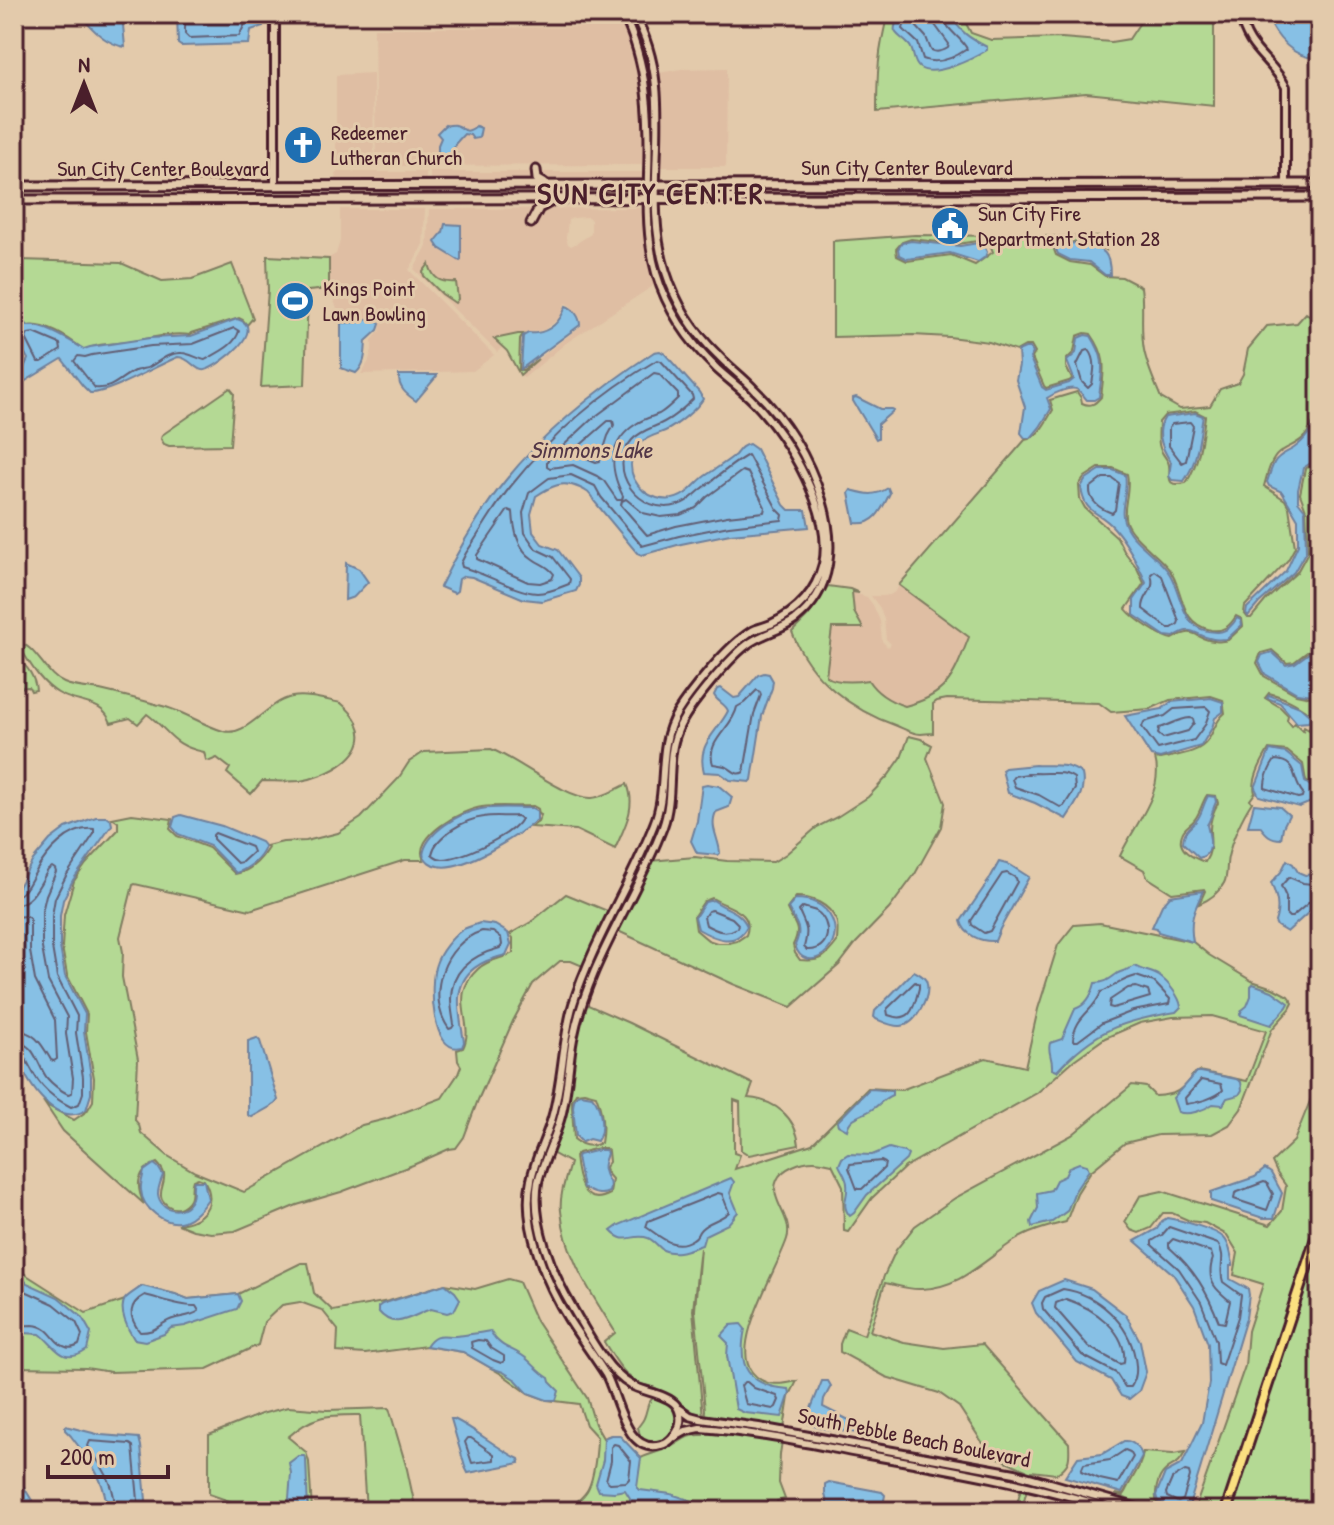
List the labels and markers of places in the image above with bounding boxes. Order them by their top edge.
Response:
place label: Redeemer Lutheran Church [331,117,462,172]
church icon: Redeemer Lutheran Church [282,124,324,166]
place label: Sun City Fire Department Station 28 [978,198,1160,253]
public building icon: Sun City Fire Department Station 28 [929,205,971,247]
place label: Kings Point Lawn Bowling [323,273,426,328]
sports icon: Kings Point Lawn Bowling [274,280,316,322]

